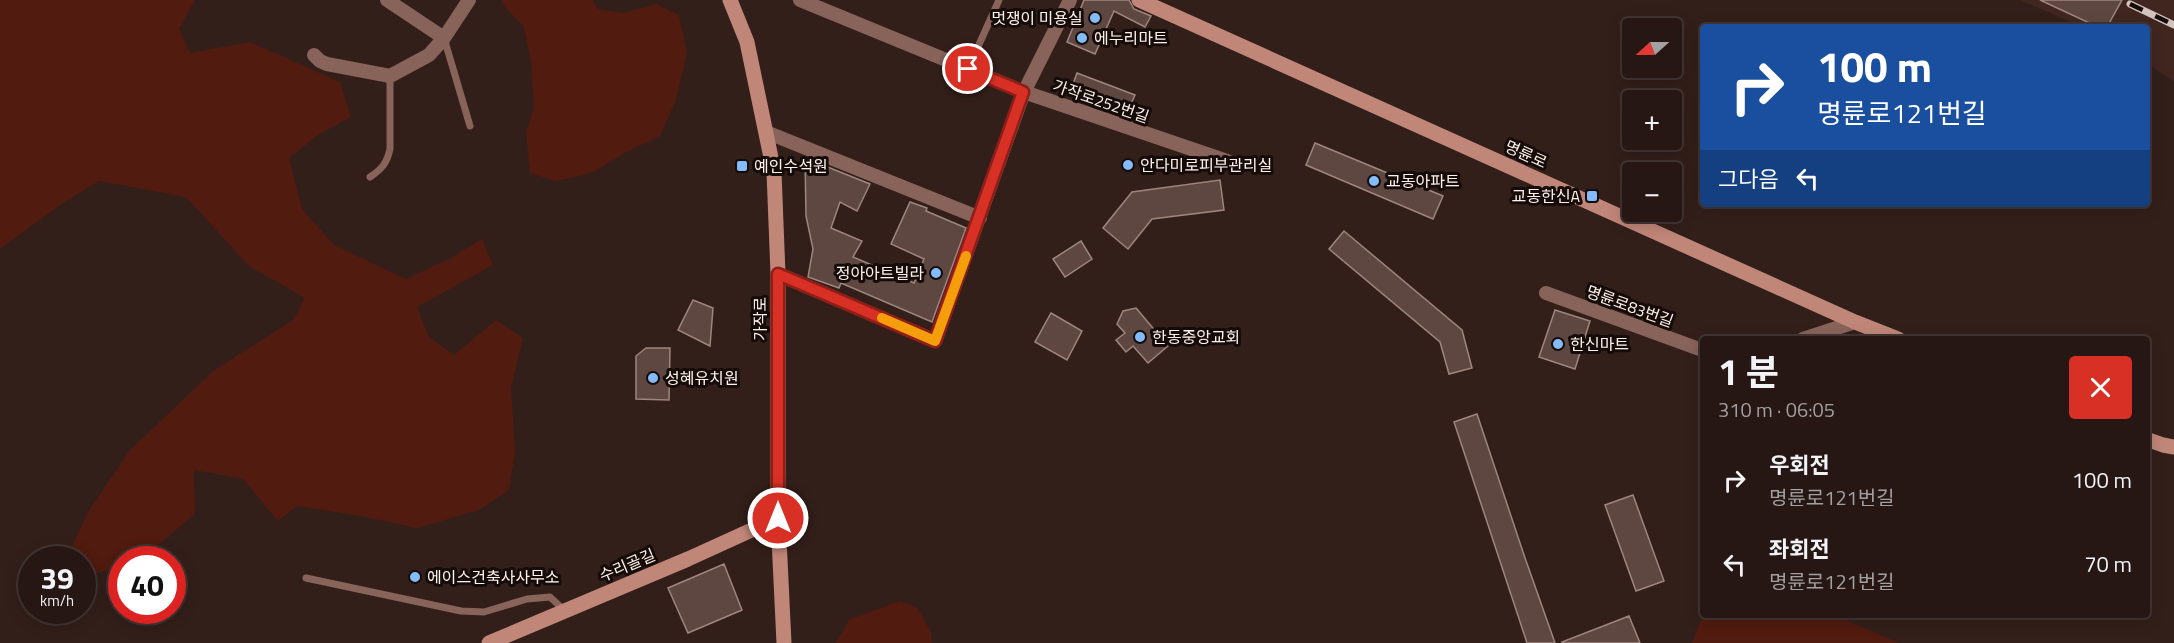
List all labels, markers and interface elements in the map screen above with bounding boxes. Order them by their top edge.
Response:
place label: 멋쟁이 미용실 [991,6,1083,30]
marker: 멋쟁이 미용실 [1088,11,1102,25]
north arrow [1622,18,1682,78]
map controls [1622,18,1682,222]
place label: 에누리마트 [1094,26,1168,50]
marker: 에누리마트 [1075,31,1089,45]
text: 100 m [1817,34,1932,98]
pin [942,43,993,94]
icon: right [1718,48,1796,126]
icon: arrive [951,52,984,85]
street label: 가작로252번길 [1050,73,1152,129]
button: + [1622,90,1682,150]
text: 명륜로121번길 [1817,92,1987,133]
street label: 명륜로 [1501,134,1551,174]
place label: 안다미로피부관리실 [1140,153,1272,177]
place label: 예인수석원 [754,154,828,178]
marker: 안다미로피부관리실 [1121,158,1135,172]
marker: 예인수석원 [735,159,749,173]
button: − [1622,162,1682,222]
text: 그다음 [1718,162,1779,196]
icon: left [1791,162,1824,195]
place label: 교동아파트 [1386,169,1460,193]
marker: 교동아파트 [1367,174,1381,188]
place label: 교동한신A [1512,184,1580,208]
marker: 교동한신A [1585,189,1599,203]
place label: 정아아트빌라 [836,261,924,285]
marker: 정아아트빌라 [929,266,943,280]
street label: 명륜로83번길 [1583,279,1677,333]
street label: 가작로 [748,297,772,341]
place label: 한동중앙교회 [1152,325,1240,349]
marker: 한동중앙교회 [1133,330,1147,344]
place label: 한신마트 [1570,332,1629,356]
marker: 한신마트 [1551,337,1565,351]
text: 1 분 [1718,344,1779,399]
button: close [2069,356,2132,419]
place label: 성혜유치원 [665,366,739,390]
marker: 성혜유치원 [646,371,660,385]
text: 310 m · 06:05 [1718,394,1835,425]
text: 우회전 [1769,448,1830,482]
text: 100 m [2072,463,2132,497]
icon: right [1718,464,1751,497]
text: 명륜로121번길 [1769,482,1895,513]
position arrow [746,486,810,550]
text: 좌회전 [1769,532,1830,566]
street label: 수리골길 [595,542,659,588]
speed limit sign: 40 [108,546,186,624]
text: 70 m [2084,547,2132,581]
icon: left [1718,548,1751,581]
text: 39 [40,555,74,601]
place label: 에이스건축사사무소 [427,565,559,589]
text: 명륜로121번길 [1769,566,1895,597]
marker: 에이스건축사사무소 [408,570,422,584]
text: km/h [40,589,74,612]

